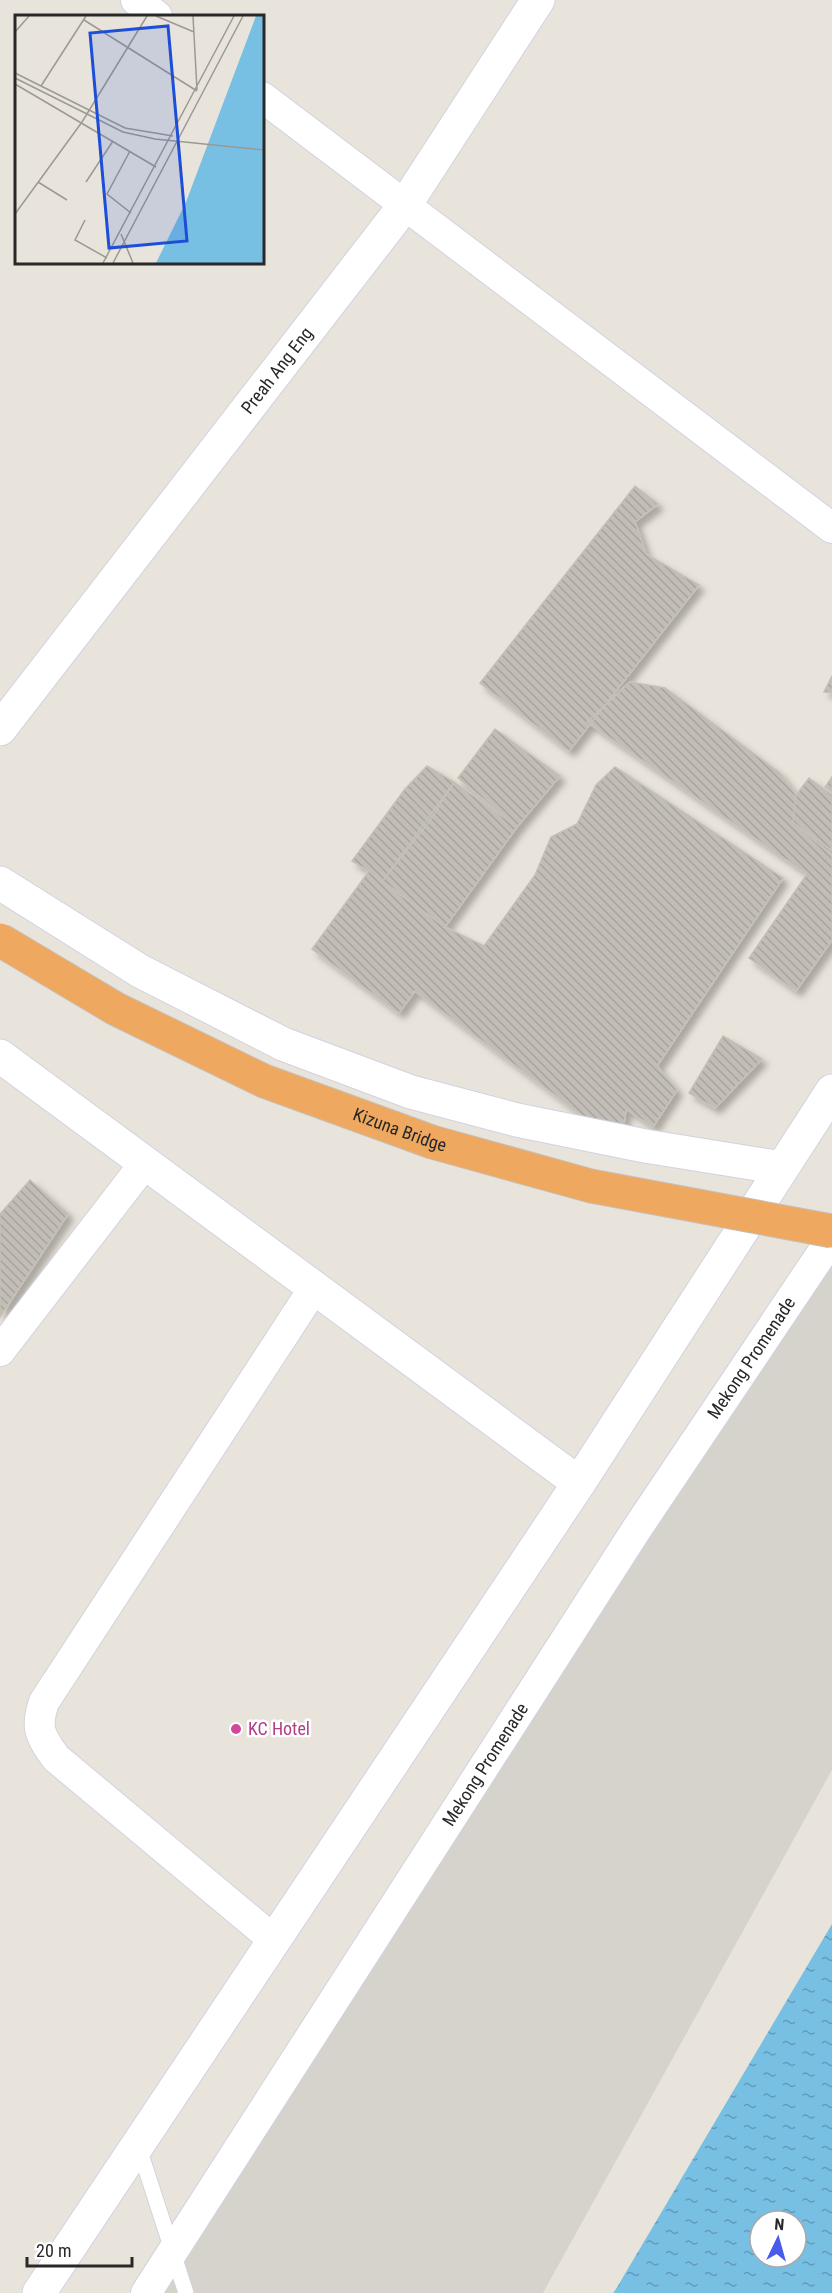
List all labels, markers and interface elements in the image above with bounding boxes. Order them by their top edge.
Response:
inset map [15,15,264,264]
street label: Preah Ang Eng [237,323,317,418]
street label: Kizuna Bridge [350,1103,449,1156]
street label: Mekong Promenade [703,1293,799,1422]
street label: Mekong Promenade [438,1699,532,1830]
place label: KC Hotel [248,1718,310,1739]
marker: KC Hotel [229,1722,243,1736]
north arrow [748,2209,808,2269]
text: N [774,2215,785,2234]
scale bar [27,2230,132,2268]
text: 20 m [36,2240,71,2261]

